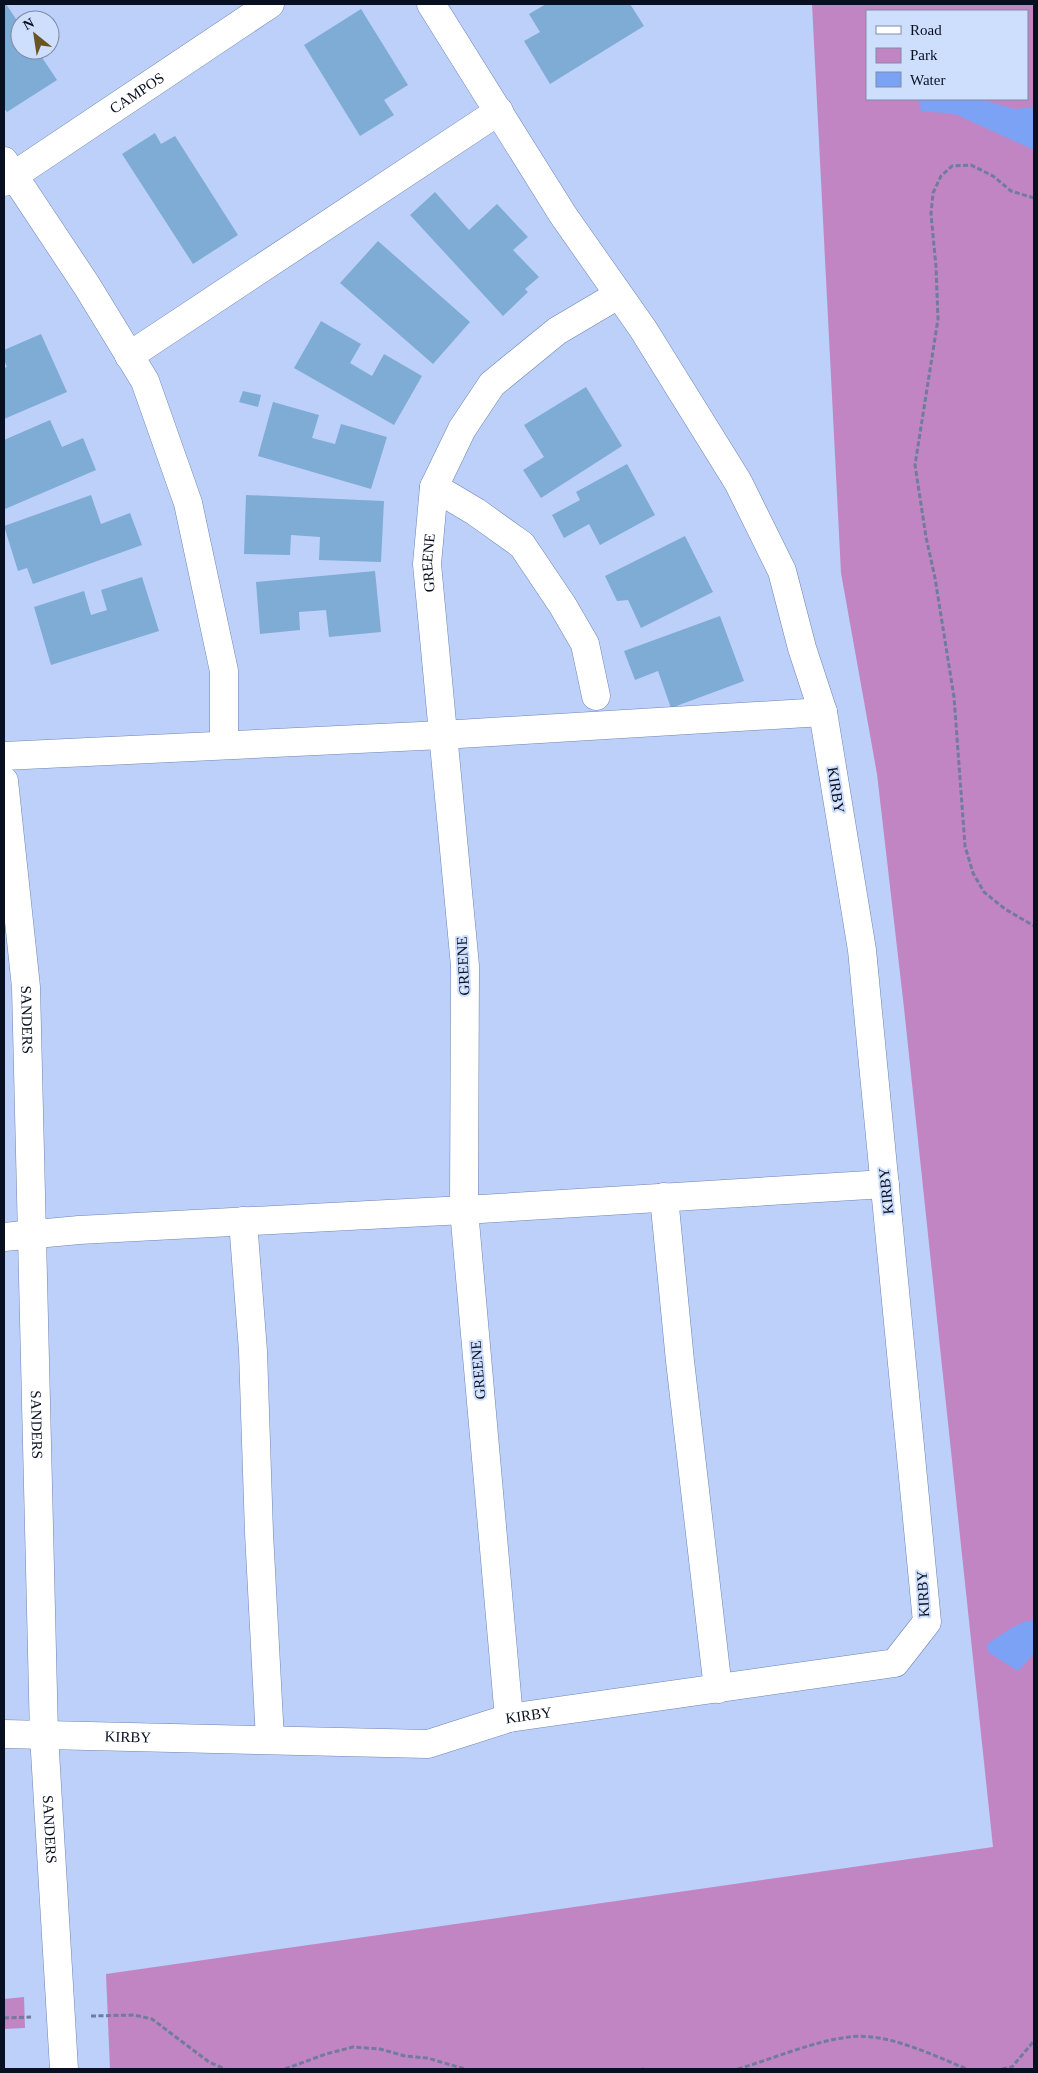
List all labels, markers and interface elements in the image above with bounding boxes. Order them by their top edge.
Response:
north arrow [10,10,60,60]
legend [866,10,1028,100]
text: N [21,15,37,33]
text: Road [910,22,942,38]
text: Park [910,47,938,63]
street label: CAMPOS [107,69,167,117]
text: Water [910,72,945,88]
street label: GREENE [419,533,438,593]
street label: KIRBY [824,766,848,814]
street label: GREENE [453,936,473,996]
street label: SANDERS [18,985,36,1054]
street label: KIRBY [876,1167,896,1215]
street label: GREENE [467,1340,489,1400]
street label: SANDERS [28,1390,45,1459]
street label: KIRBY [914,1570,932,1618]
street label: KIRBY [504,1704,553,1726]
street label: KIRBY [104,1728,152,1745]
street label: SANDERS [40,1795,60,1864]

